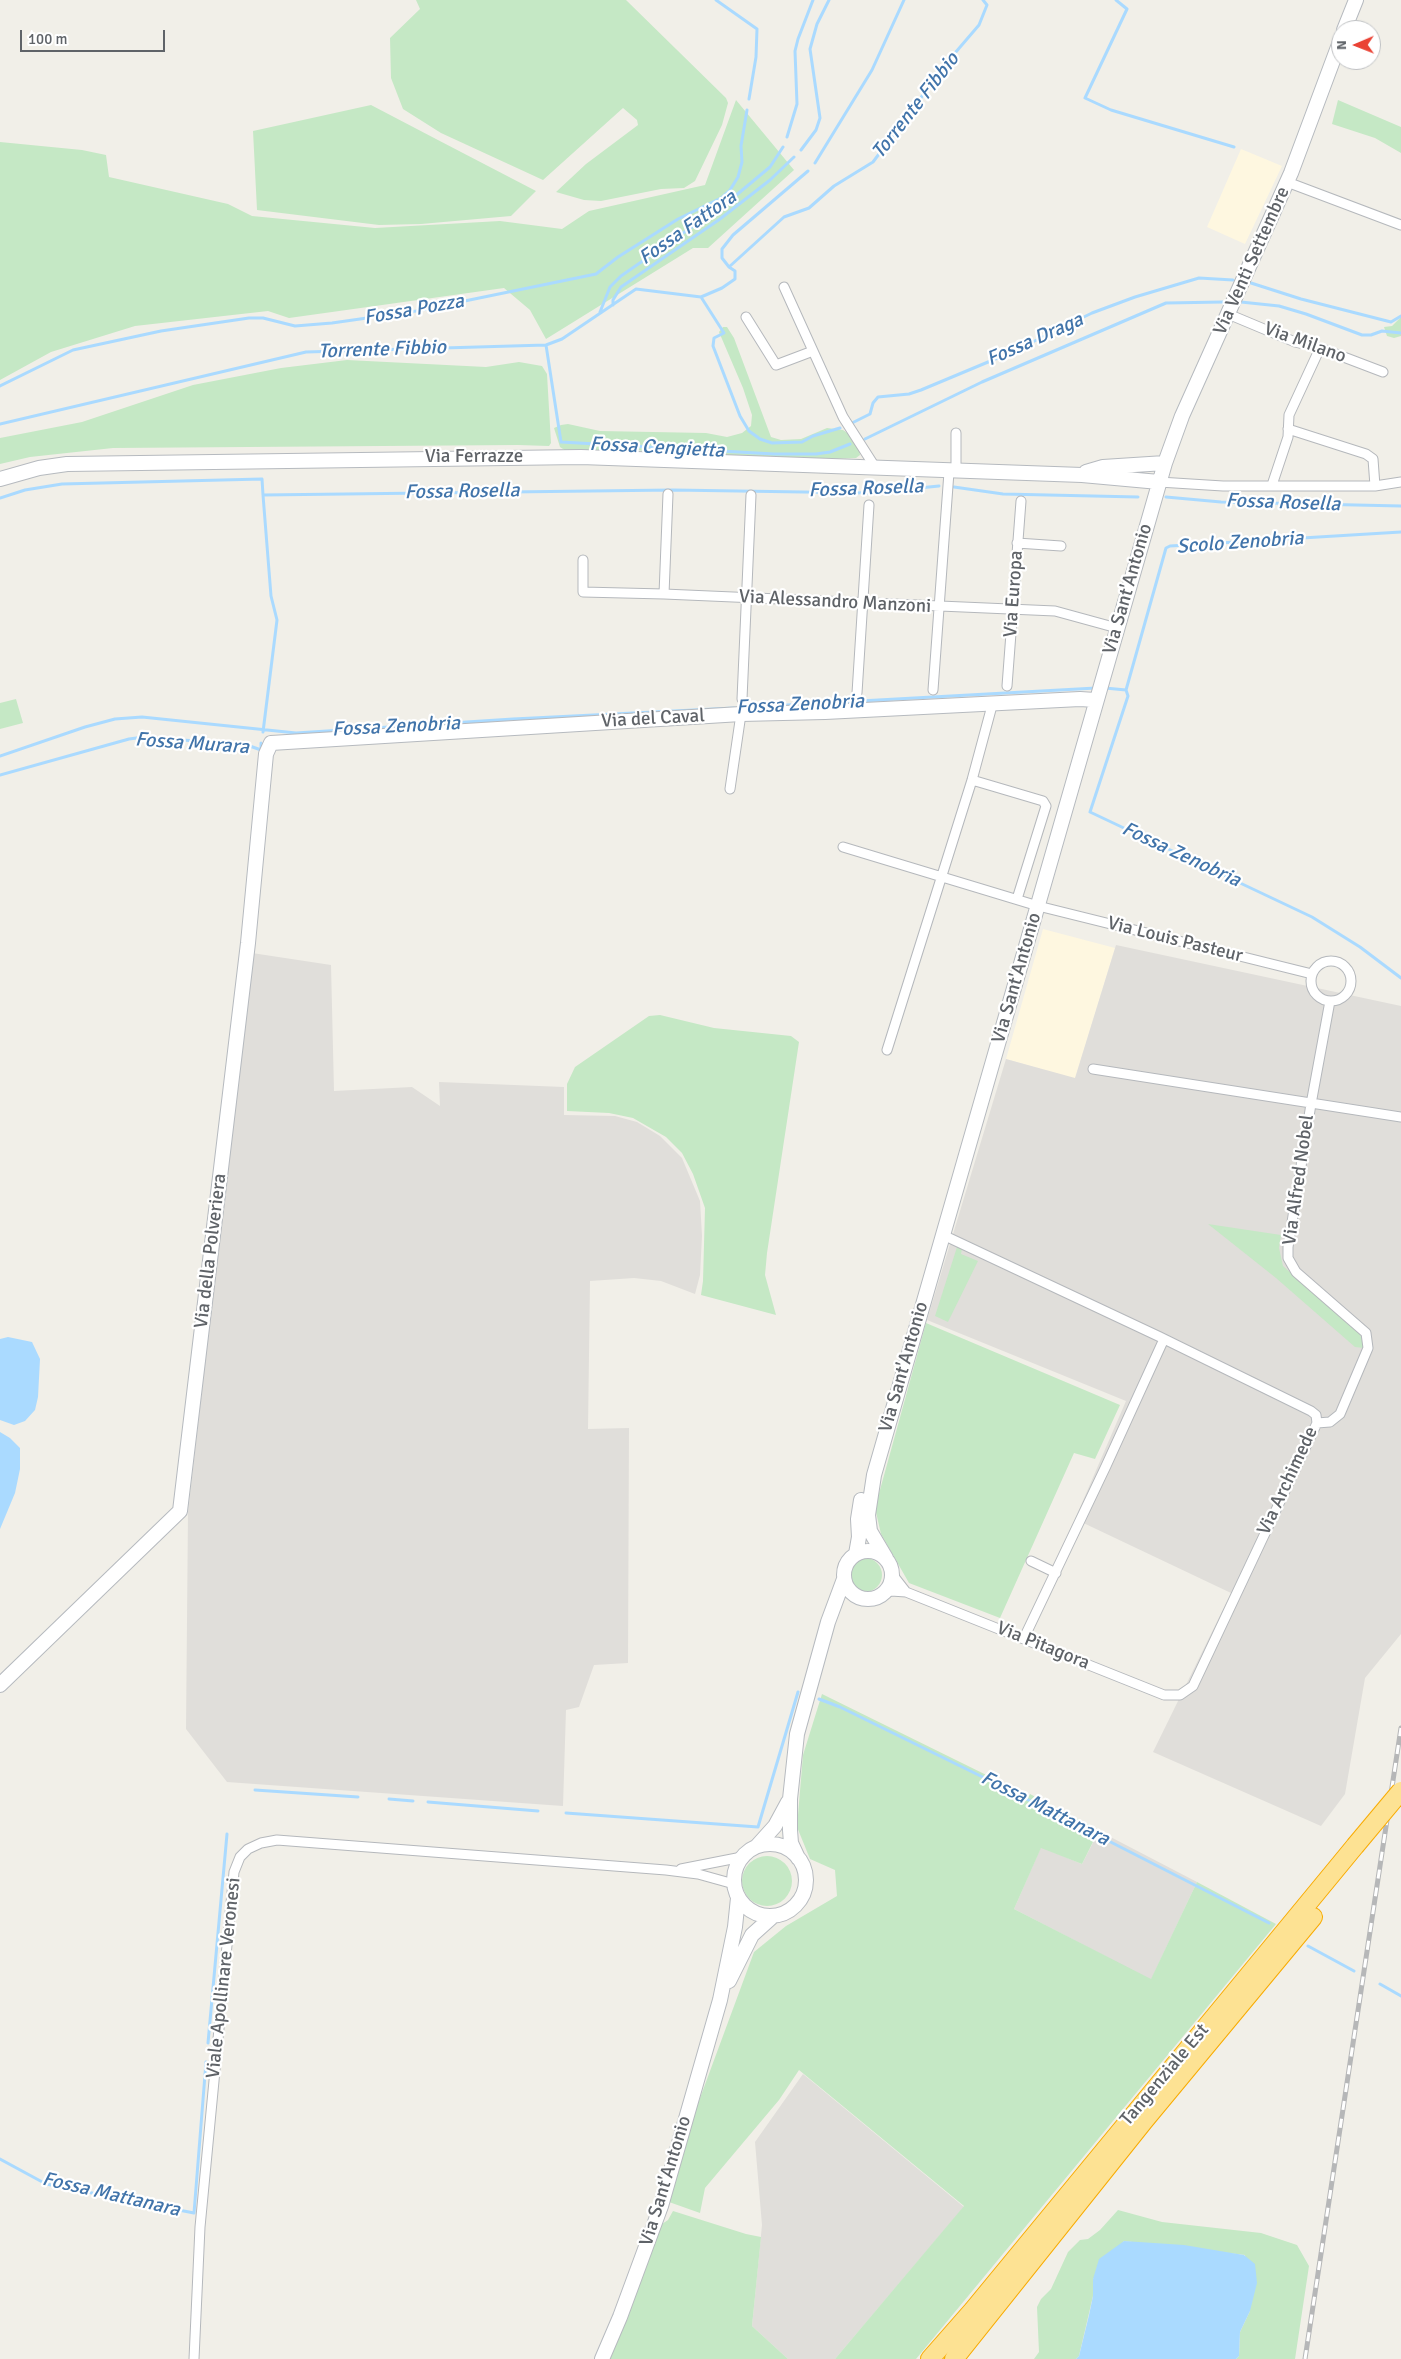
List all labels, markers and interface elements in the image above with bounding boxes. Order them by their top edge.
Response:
scale bar [22,20,168,52]
north arrow [1331,20,1381,70]
text: 100 m [28,30,68,48]
text: N [1333,40,1350,50]
water label: Torrente Fibbio [867,48,965,164]
street label: Via Venti Settembre [1209,183,1295,339]
water label: Fossa Fattora [635,186,741,270]
water label: Fossa Pozza [362,289,466,331]
water label: Fossa Draga [983,308,1087,372]
street label: Via Milano [1261,318,1349,368]
water label: Torrente Fibbio [318,336,446,364]
water label: Fossa Cengietta [589,432,725,464]
street label: Via Ferrazze [425,446,523,468]
water label: Fossa Rosella [808,475,924,503]
water label: Fossa Rosella [404,479,520,505]
water label: Fossa Rosella [1225,489,1341,517]
street label: Via Sant'Antonio [1098,521,1158,657]
water label: Scolo Zenobria [1176,527,1304,559]
street label: Via Europa [1000,550,1028,638]
street label: Via Alessandro Manzoni [738,586,932,618]
water label: Fossa Zenobria [735,690,865,720]
street label: Via del Caval [601,705,705,733]
water label: Fossa Zenobria [331,712,461,742]
water label: Fossa Murara [134,728,250,760]
water label: Fossa Zenobria [1118,817,1244,893]
street label: Via Sant'Antonio [987,910,1047,1046]
street label: Via Louis Pasteur [1105,912,1245,968]
street label: Via Alfred Nobel [1279,1113,1319,1247]
street label: Via della Polveriera [190,1172,232,1330]
street label: Via Sant'Antonio [874,1299,934,1435]
street label: Via Archimede [1253,1423,1323,1539]
street label: Via Pitagora [993,1617,1093,1675]
water label: Fossa Mattanara [977,1766,1113,1852]
street label: Viale Apollinare Veronesi [202,1876,246,2080]
street label: Tangenziale Est [1116,2019,1214,2131]
street label: Via Sant'Antonio [635,2113,697,2249]
water label: Fossa Mattanara [40,2167,182,2223]

